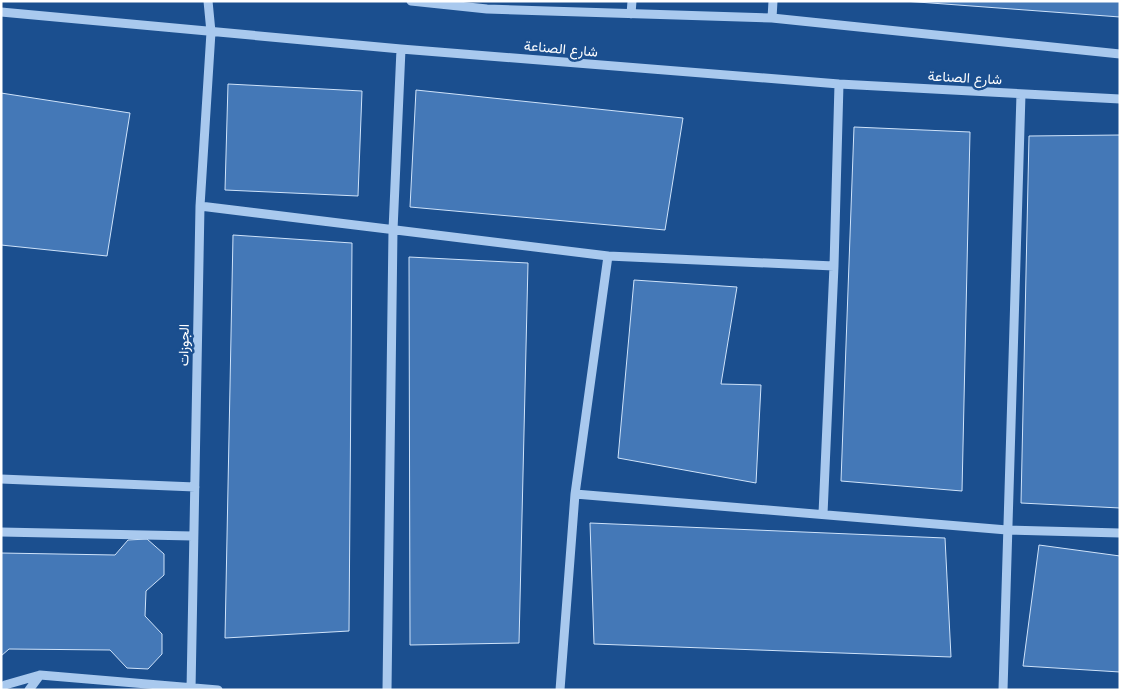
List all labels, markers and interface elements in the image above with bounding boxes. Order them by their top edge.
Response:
street label: شارع الصناعة [523,36,599,63]
street label: شارع الصناعة [927,67,1003,90]
street label: الجوزات [174,324,193,366]

